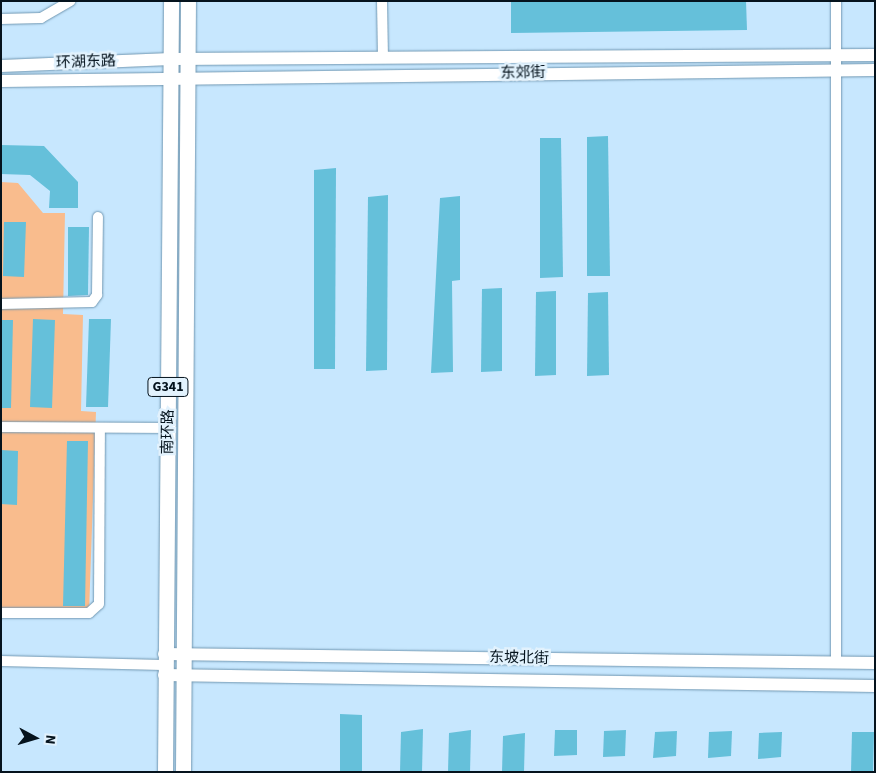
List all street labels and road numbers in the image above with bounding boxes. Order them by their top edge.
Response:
street label: 环湖东路 [56,52,116,72]
street label: 东郊街 [500,64,546,82]
road number: G341 [147,376,189,398]
street label: 南环路 [159,409,177,455]
street label: 东坡北街 [489,648,549,668]

